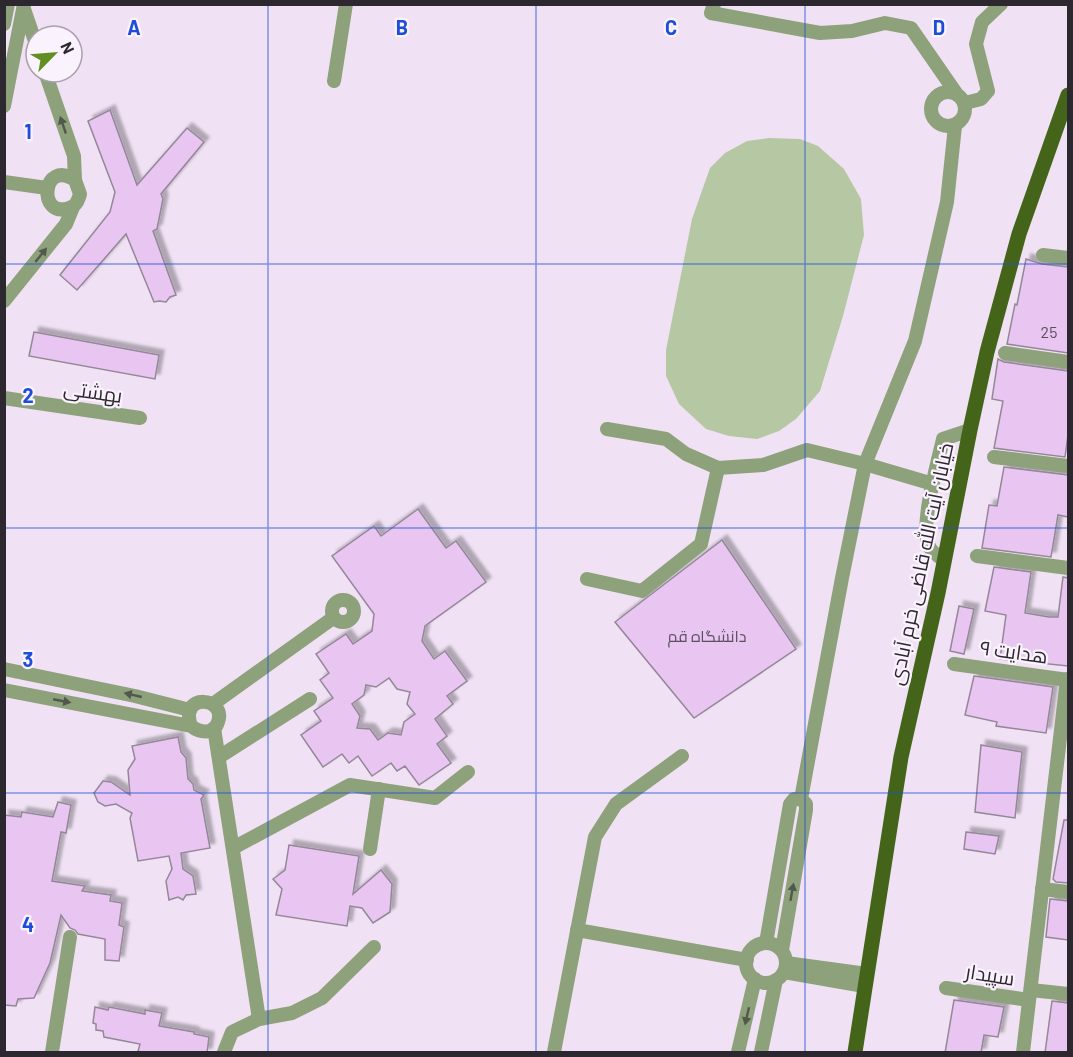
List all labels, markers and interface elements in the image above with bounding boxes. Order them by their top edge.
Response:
text: A [127,15,141,39]
text: B [396,15,408,39]
text: C [665,15,677,39]
text: D [933,15,945,39]
north arrow [24,24,84,84]
text: N [57,39,79,56]
one-way arrow [58,116,68,134]
text: 1 [24,119,32,143]
one-way arrow [35,247,48,263]
house number: 25 [1041,322,1057,341]
street label: بهشتی [62,375,124,409]
text: 2 [22,383,34,407]
street label: خیابان آیت الله قاضی خرم آبادی [883,441,960,688]
house number: دانشگاه قم [668,626,746,648]
street label: هدایت ۹ [979,634,1050,668]
text: 3 [23,647,33,671]
one-way arrow [124,690,142,700]
one-way arrow [53,697,72,706]
one-way arrow [788,883,797,902]
text: 4 [22,912,34,936]
street label: سپیدار [962,958,1017,992]
one-way arrow [742,1007,751,1026]

